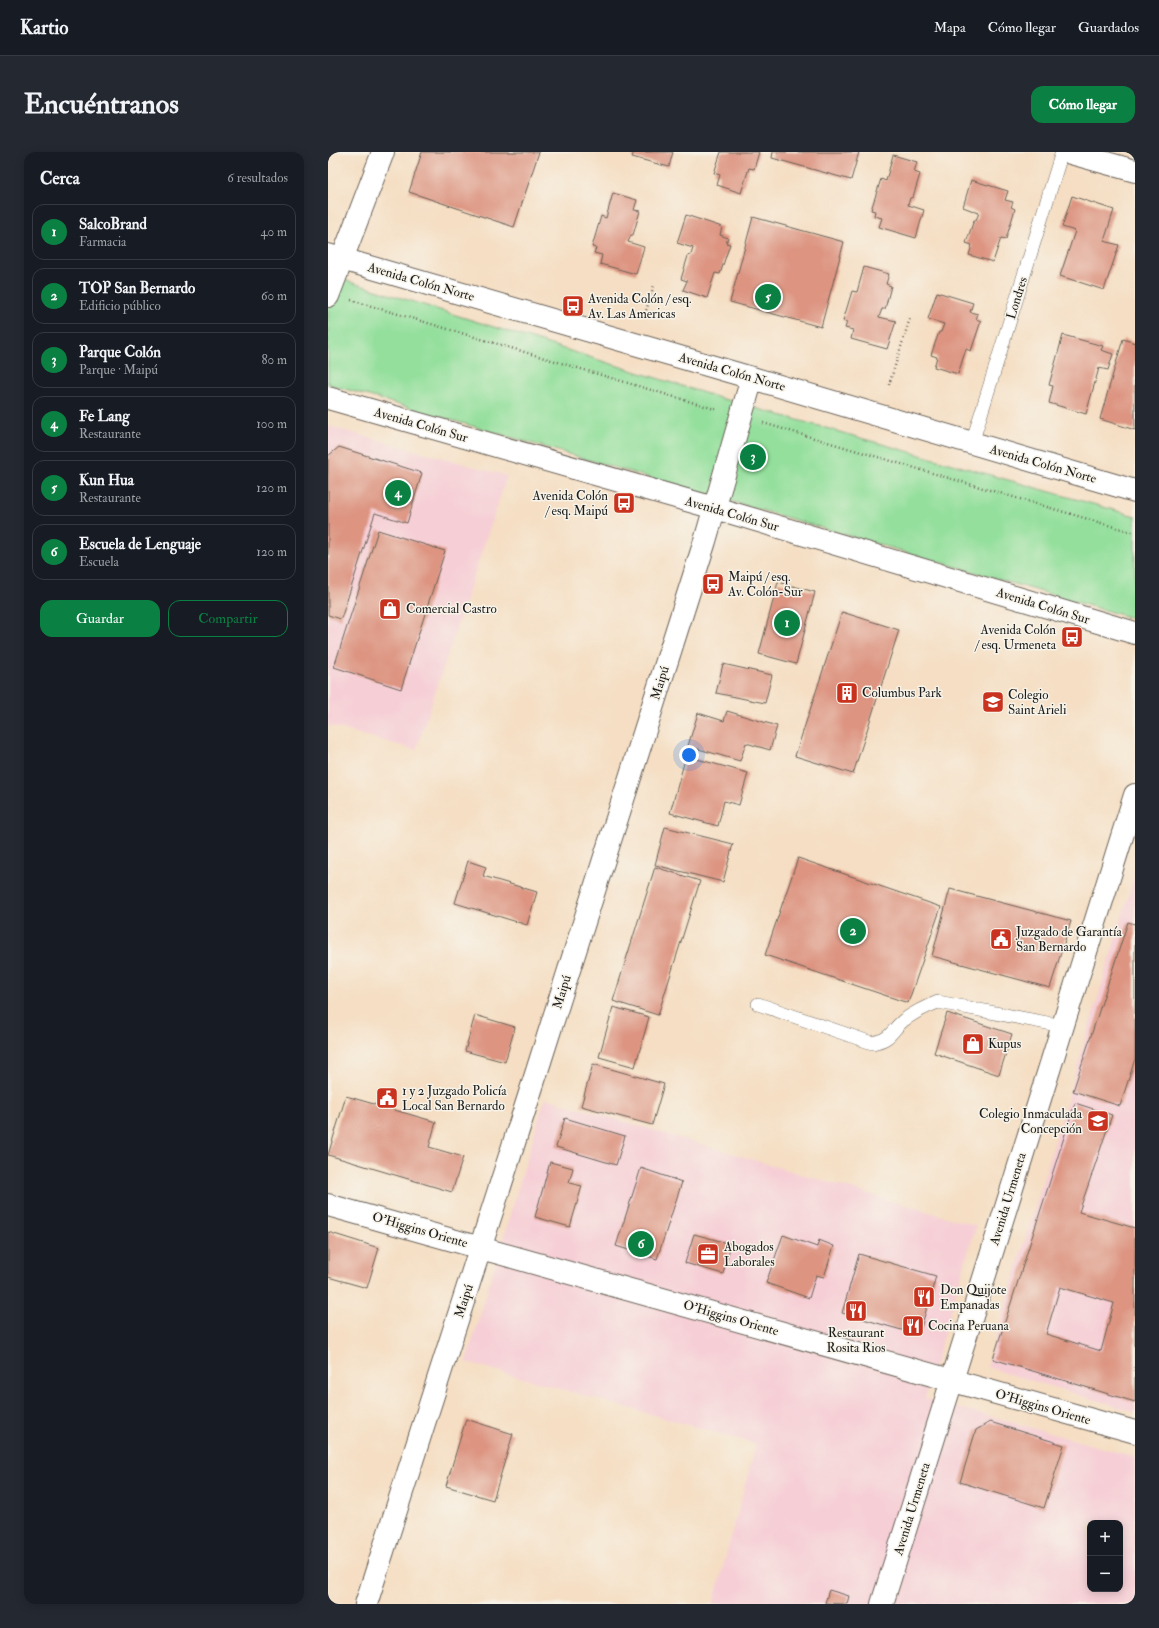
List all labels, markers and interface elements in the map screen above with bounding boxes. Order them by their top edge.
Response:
text: Kartio [20,16,68,40]
text: Mapa [934,19,966,36]
text: Cómo llegar [988,19,1056,36]
text: Guardados [1078,19,1139,36]
button: Cómo llegar [1031,86,1135,123]
text: Encuéntranos [24,87,179,122]
text: Cerca [40,168,80,189]
text: 6 resultados [227,170,288,186]
text: SalcoBrand [79,215,147,234]
text: 1 [52,224,56,240]
text: 40 m [261,224,287,240]
text: Farmacia [79,234,126,250]
street label: Avenida Colón Norte [365,259,477,305]
street label: Londres [1003,274,1031,321]
text: TOP San Bernardo [79,279,195,298]
pin: 5 [755,282,781,312]
text: 2 [51,288,57,304]
text: 60 m [261,288,287,304]
place label: Avenida Colón / esq. Av. Las Americas [587,291,691,322]
bus stop icon: Avenida Colón / esq. Av. Las Americas [560,293,586,319]
text: Edificio público [79,298,161,314]
text: Parque Colón [79,343,161,362]
street label: Avenida Colón Norte [676,349,788,395]
text: 3 [52,352,57,368]
text: 80 m [261,352,287,368]
text: Parque · Maipú [79,362,158,378]
street label: Avenida Colón Sur [371,404,470,446]
text: Fe Lang [79,407,130,426]
text: 4 [50,416,58,432]
text: 100 m [256,416,287,432]
text: Restaurante [79,426,141,442]
street label: Avenida Colón Norte [987,441,1099,487]
pin: 3 [740,442,766,472]
text: Kun Hua [79,471,134,490]
pin: 4 [385,478,411,508]
text: 5 [51,480,57,496]
text: 120 m [256,480,287,496]
place label: Avenida Colón / esq. Maipú [532,488,608,520]
text: Restaurante [79,490,141,506]
bus stop icon: Avenida Colón / esq. Maipú [611,490,637,516]
street label: Avenida Colón Sur [682,493,781,535]
text: Escuela de Lenguaje [79,535,201,554]
text: 6 [51,544,57,560]
text: 120 m [256,544,287,560]
text: Escuela [79,554,119,570]
place label: Maipú / esq. Av. Colón-Sur [727,569,803,600]
bus stop icon: Maipú / esq. Av. Colón-Sur [700,571,726,597]
street label: Avenida Colón Sur [993,584,1092,628]
shop icon: Comercial Castro [377,596,403,622]
button: Guardar [40,600,160,637]
button: Compartir [168,600,288,637]
place label: Comercial Castro [406,601,497,617]
pin: 1 [774,608,800,638]
place label: Avenida Colón / esq. Urmeneta [974,622,1057,653]
bus stop icon: Avenida Colón / esq. Urmeneta [1059,624,1085,650]
street label: Maipú [647,664,674,702]
building icon: Columbus Park [834,680,860,706]
place label: Columbus Park [862,685,942,701]
place label: Colegio Saint Arieli [1008,687,1067,718]
school or university icon: Colegio Saint Arieli [980,689,1006,715]
your location [679,745,699,765]
pin: 2 [840,916,866,946]
place label: Juzgado de Garantía San Bernardo [1015,924,1122,955]
public building icon: Juzgado de Garantía San Bernardo [988,926,1014,952]
street label: Maipú [549,973,576,1011]
shop icon: Kupus [960,1031,986,1057]
place label: Kupus [988,1036,1022,1053]
place label: 1 y 2 Juzgado Policía Local San Bernardo [402,1083,507,1114]
public building icon: 1 y 2 Juzgado Policía Local San Bernardo [374,1085,400,1111]
place label: Colegio Inmaculada Concepción [979,1106,1083,1138]
school or university icon: Colegio Inmaculada Concepción [1085,1108,1111,1134]
street label: Avenida Urmeneta [986,1150,1030,1248]
street label: O'Higgins Oriente [370,1209,470,1251]
pin: 6 [628,1229,654,1259]
place label: Abogados Laborales [723,1239,775,1270]
office icon: Abogados Laborales [695,1241,721,1267]
street label: Maipú [451,1282,478,1320]
place label: Don Quijote Empanadas [940,1282,1007,1314]
restaurant icon: Don Quijote Empanadas [911,1284,937,1310]
street label: O'Higgins Oriente [681,1297,781,1339]
restaurant icon: Restaurant Rosita Rios [843,1298,869,1324]
restaurant icon: Cocina Peruana [900,1313,926,1339]
place label: Cocina Peruana [928,1318,1010,1334]
place label: Restaurant Rosita Rios [827,1325,886,1356]
street label: O'Higgins Oriente [993,1386,1093,1428]
street label: Avenida Urmeneta [890,1460,934,1558]
map controls [1087,1520,1123,1592]
button: + [1087,1520,1123,1556]
button: − [1087,1556,1123,1592]

